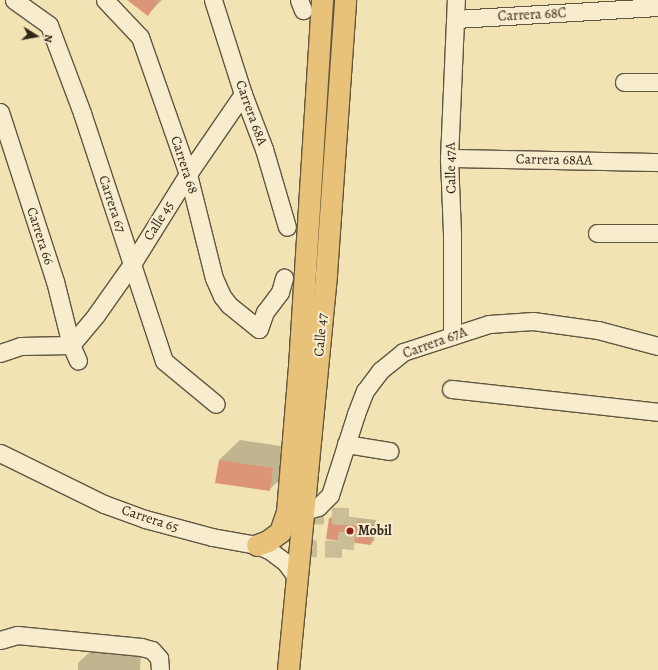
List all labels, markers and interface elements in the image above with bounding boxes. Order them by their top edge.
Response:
street label: Carrera 68C [497,5,567,25]
north arrow [16,16,56,56]
text: N [40,33,56,44]
street label: Carrera 68A [231,78,271,148]
street label: Carrera 68 [167,134,201,196]
street label: Calle 47A [442,142,460,194]
street label: Carrera 68AA [516,151,592,169]
street label: Carrera 67 [95,173,129,235]
street label: Calle 45 [140,198,178,244]
street label: Carrera 66 [23,205,57,267]
street label: Calle 47 [311,313,331,357]
street label: Carrera 67A [401,324,469,362]
street label: Carrera 65 [119,502,181,536]
place label: Mobil [358,523,392,539]
marker: Mobil [345,526,355,536]

